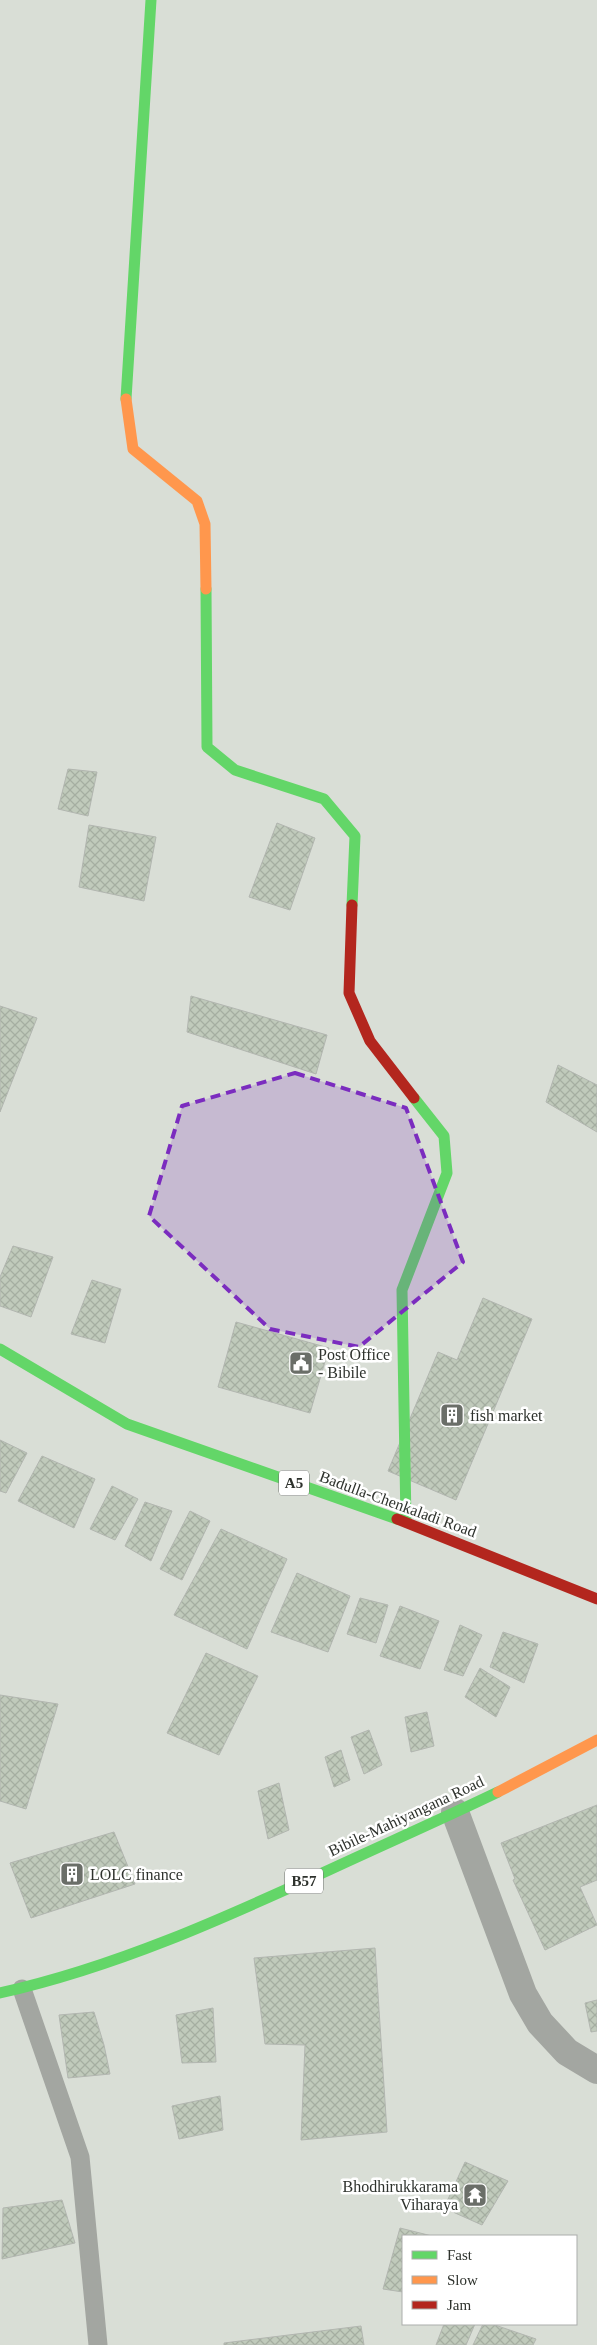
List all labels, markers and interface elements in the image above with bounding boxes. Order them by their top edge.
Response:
place label: Post Office - Bibile [318,1346,390,1381]
public building icon: Post Office - Bibile [288,1350,314,1376]
building icon: fish market [439,1402,465,1428]
place label: fish market [470,1407,543,1424]
street label: Badulla-Chenkaladi Road [317,1468,479,1540]
road number: A5 [279,1470,309,1496]
street label: Bibile-Mahiyangana Road [326,1773,487,1860]
building icon: LOLC finance [59,1861,85,1887]
place label: LOLC finance [90,1866,183,1883]
road number: B57 [285,1868,323,1894]
place label: Bhodhirukkarama Viharaya [342,2178,458,2214]
temple icon: Bhodhirukkarama Viharaya [462,2182,488,2208]
legend [402,2235,577,2325]
text: Fast [447,2247,473,2263]
text: Slow [447,2272,478,2288]
text: Jam [447,2297,471,2313]

